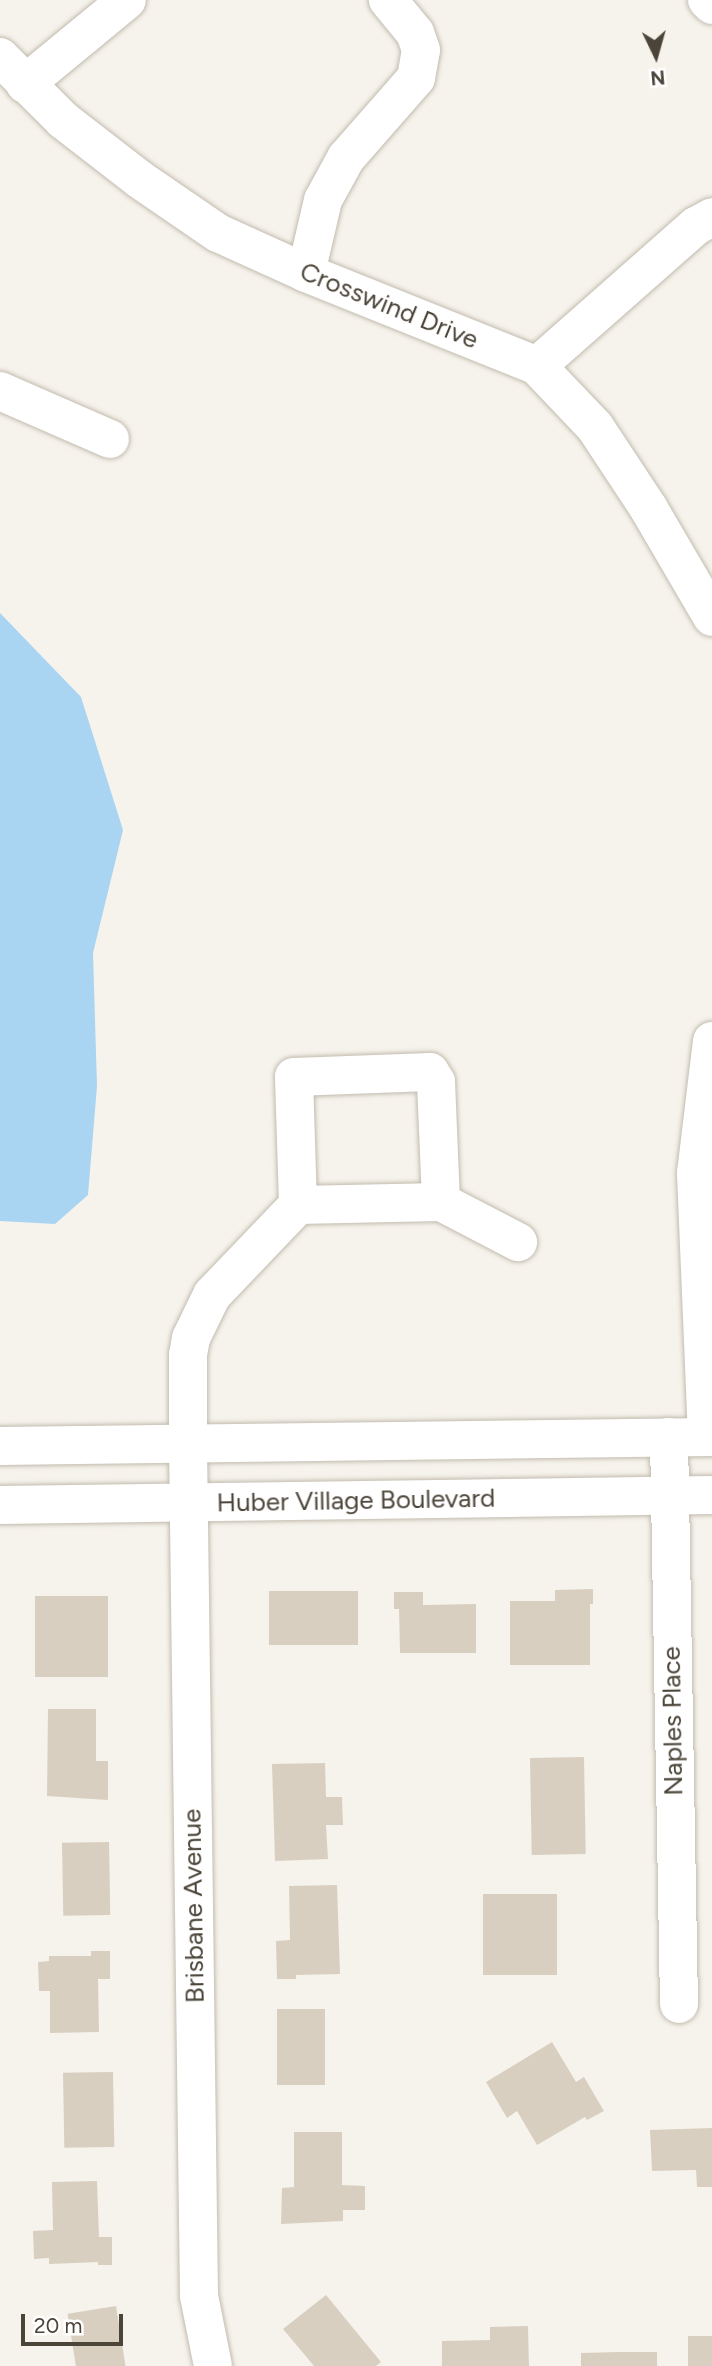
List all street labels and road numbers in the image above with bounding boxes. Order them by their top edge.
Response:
street label: Crosswind Drive [295,256,483,356]
street label: Huber Village Boulevard [216,1483,496,1519]
street label: Naples Place [656,1646,690,1796]
street label: Brisbane Avenue [177,1809,211,2003]

